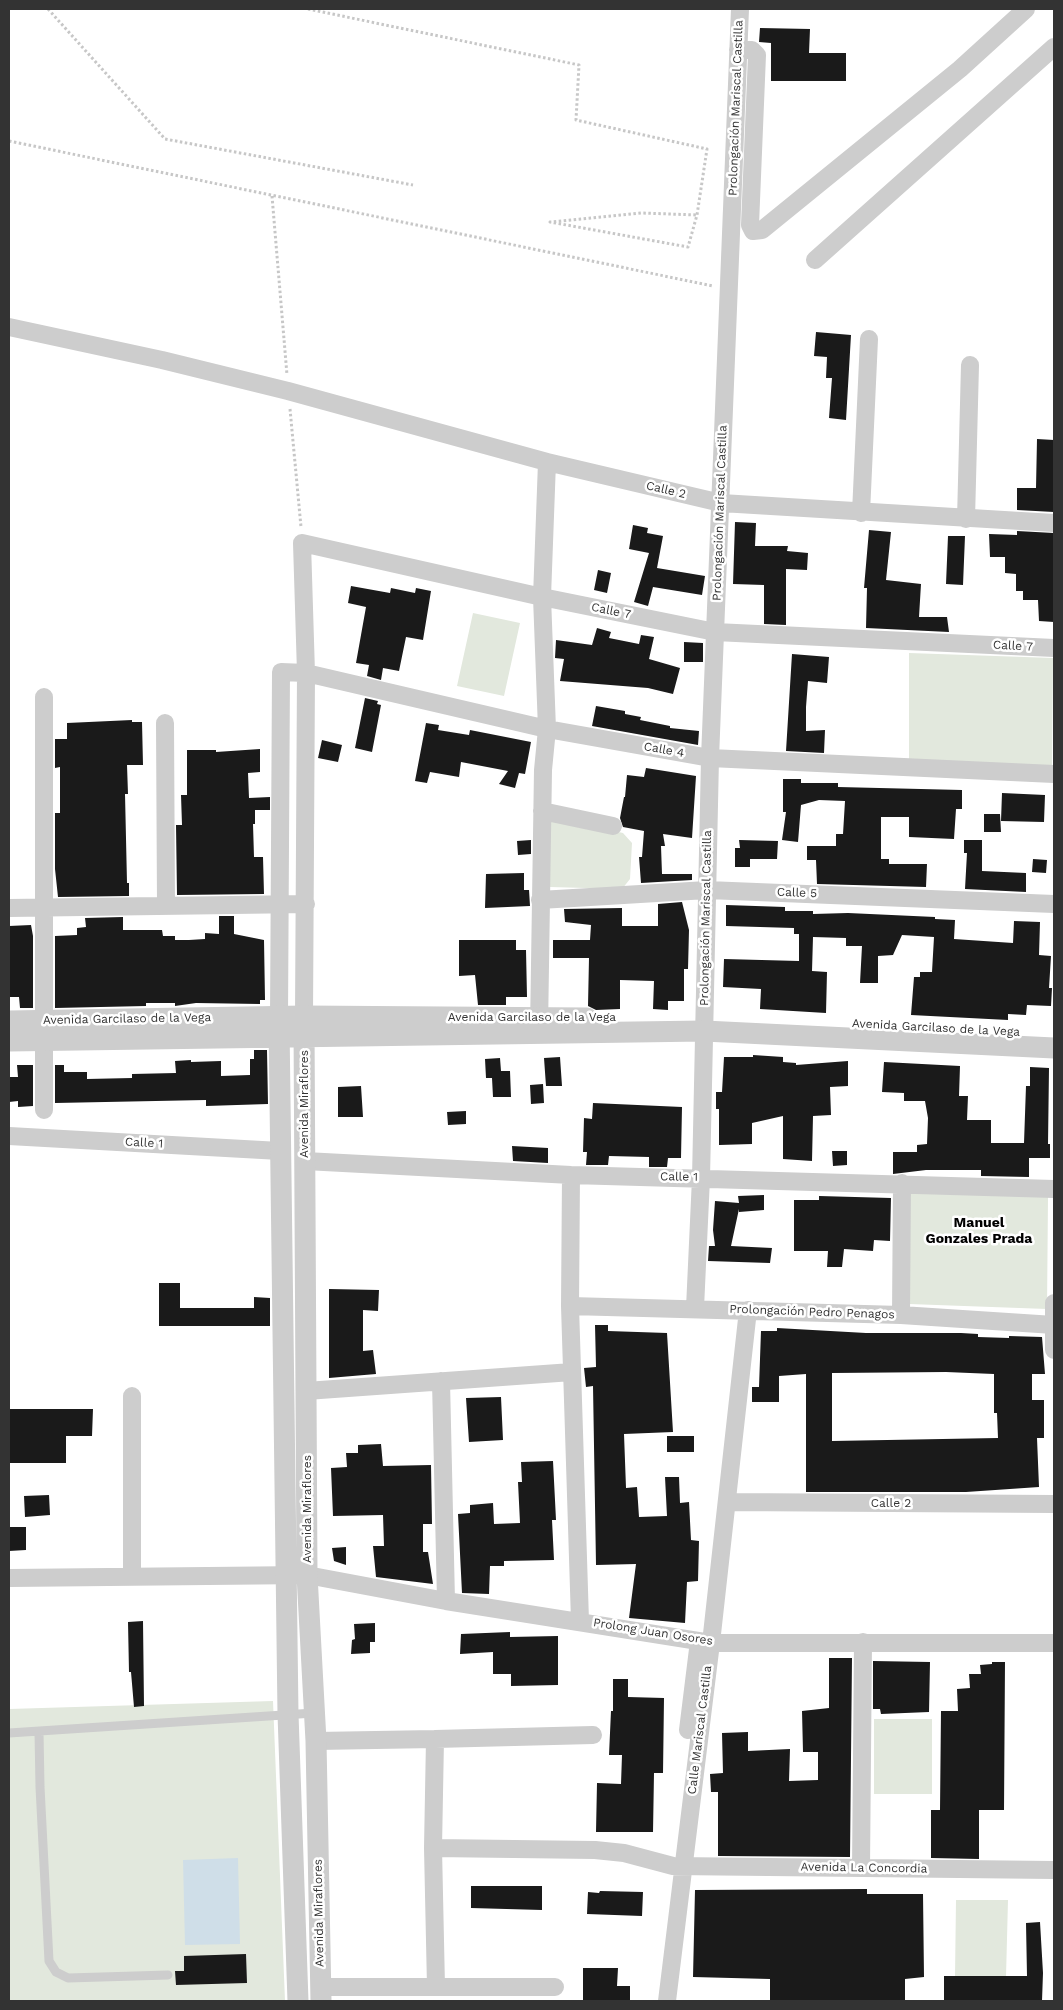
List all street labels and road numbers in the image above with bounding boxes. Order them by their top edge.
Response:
street label: Prolongación Mariscal Castilla [726,20,746,196]
street label: Prolongación Mariscal Castilla [710,425,730,601]
street label: Calle 2 [645,478,687,502]
street label: Calle 7 [590,600,632,622]
street label: Calle 7 [993,638,1033,654]
street label: Calle 4 [643,739,685,761]
street label: Prolongación Mariscal Castilla [697,830,715,1006]
street label: Calle 5 [777,885,817,901]
street label: Avenida Garcilaso de la Vega [43,1010,211,1028]
street label: Avenida Garcilaso de la Vega [448,1010,616,1024]
street label: Avenida Garcilaso de la Vega [852,1016,1020,1040]
street label: Avenida Miraflores [297,1050,311,1158]
street label: Calle 1 [125,1135,163,1151]
street label: Calle 1 [660,1169,698,1185]
street label: Prolongación Pedro Penagos [729,1302,895,1322]
street label: Avenida Miraflores [300,1455,314,1563]
street label: Calle 2 [871,1496,911,1510]
street label: Prolong Juan Osores [592,1615,714,1649]
street label: Calle Mariscal Castilla [685,1665,715,1795]
street label: Avenida Miraflores [311,1859,327,1967]
street label: Avenida La Concordia [801,1860,927,1876]

